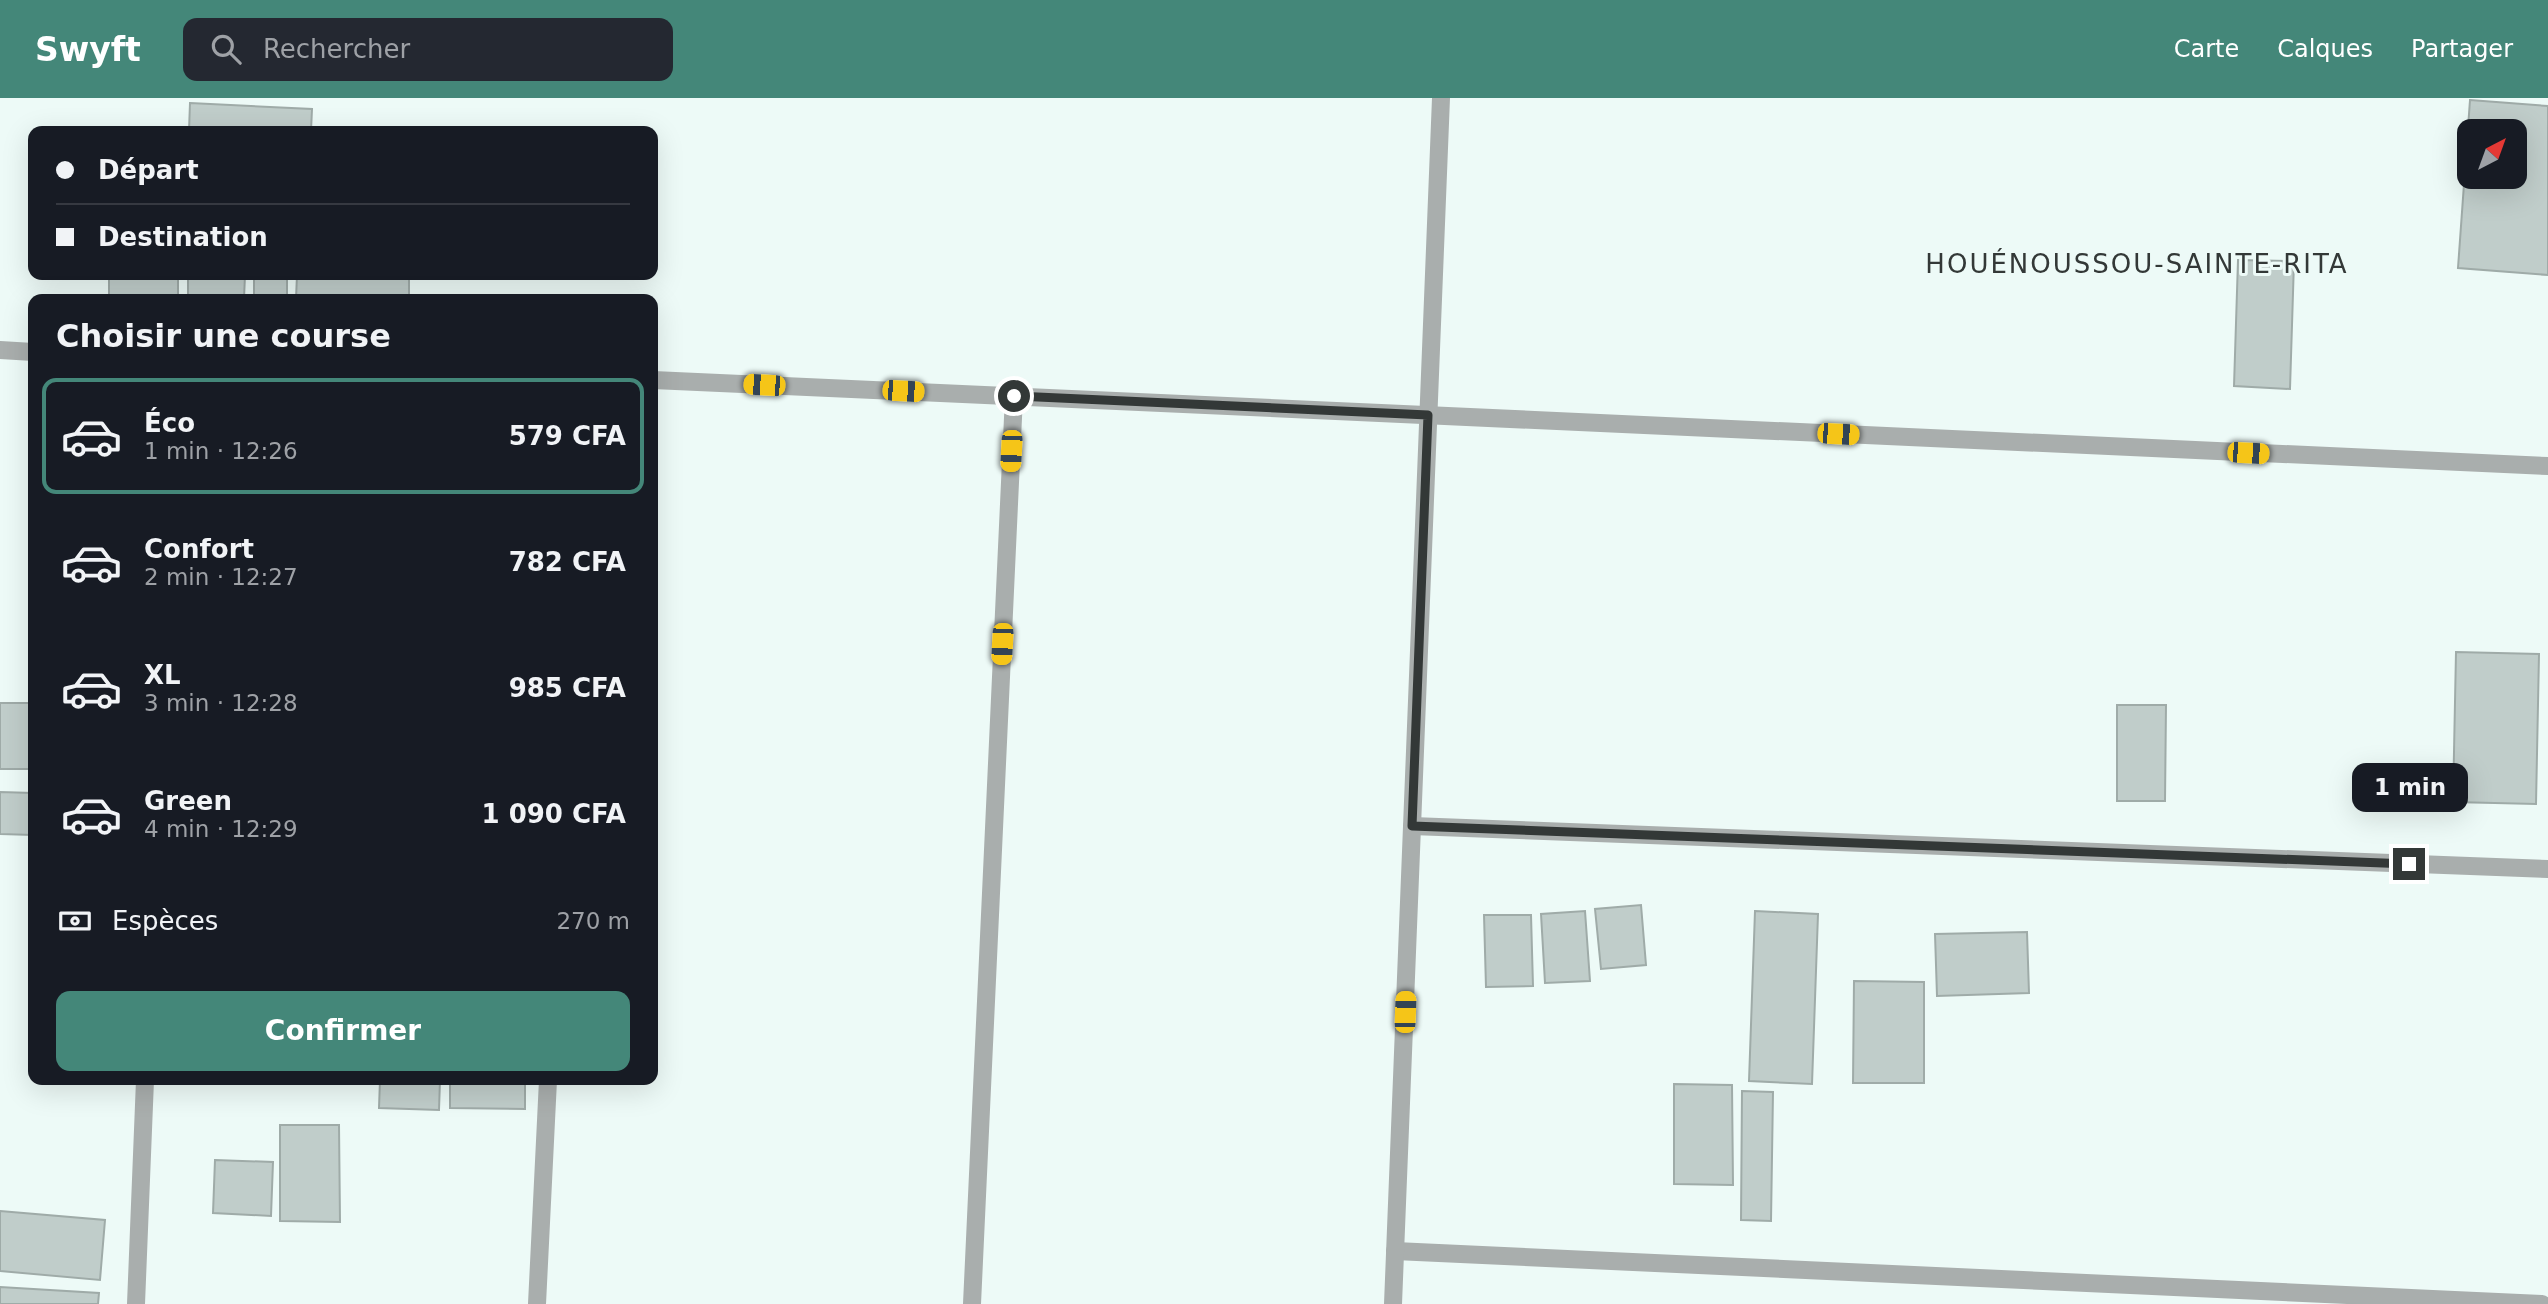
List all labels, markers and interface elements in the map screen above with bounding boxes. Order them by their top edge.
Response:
search box [183,18,673,81]
text: Swyft [35,30,141,69]
icon: search [207,30,245,68]
text: Rechercher [263,34,410,64]
text: Carte [2174,35,2239,63]
text: Calques [2277,35,2373,63]
text: Partager [2411,35,2513,63]
north arrow [2457,119,2527,189]
map controls [2457,119,2527,189]
text: Départ [98,155,199,185]
text: Destination [98,222,268,252]
district label: HOUÉNOUSSOU-SAINTE-RITA [1925,248,2349,279]
text: Choisir une course [56,317,391,355]
car [743,373,786,397]
car [882,379,925,403]
route start [998,380,1030,412]
icon: car [60,405,123,468]
text: Éco [144,408,195,438]
text: 579 CFA [509,421,626,451]
car [1817,422,1860,446]
car [1000,429,1023,473]
text: 1 min · 12:26 [144,438,298,464]
car [2227,441,2270,465]
icon: car [60,531,123,594]
text: Confort [144,534,254,564]
text: 782 CFA [509,547,626,577]
text: 2 min · 12:27 [144,564,298,590]
car [991,622,1014,666]
icon: car [60,657,123,720]
text: XL [144,660,181,690]
text: 985 CFA [509,673,626,703]
text: 3 min · 12:28 [144,690,298,716]
callout: 1 min [2351,762,2467,812]
text: 1 min [2374,774,2446,800]
icon: car [60,783,123,846]
text: Green [144,786,232,816]
text: 1 090 CFA [482,799,626,829]
text: 4 min · 12:29 [144,816,298,842]
route end [2393,848,2425,880]
icon: cash [56,902,94,940]
text: Espèces [112,906,218,936]
text: 270 m [556,908,630,934]
button: Confirmer [56,991,630,1071]
car [1394,991,1417,1033]

